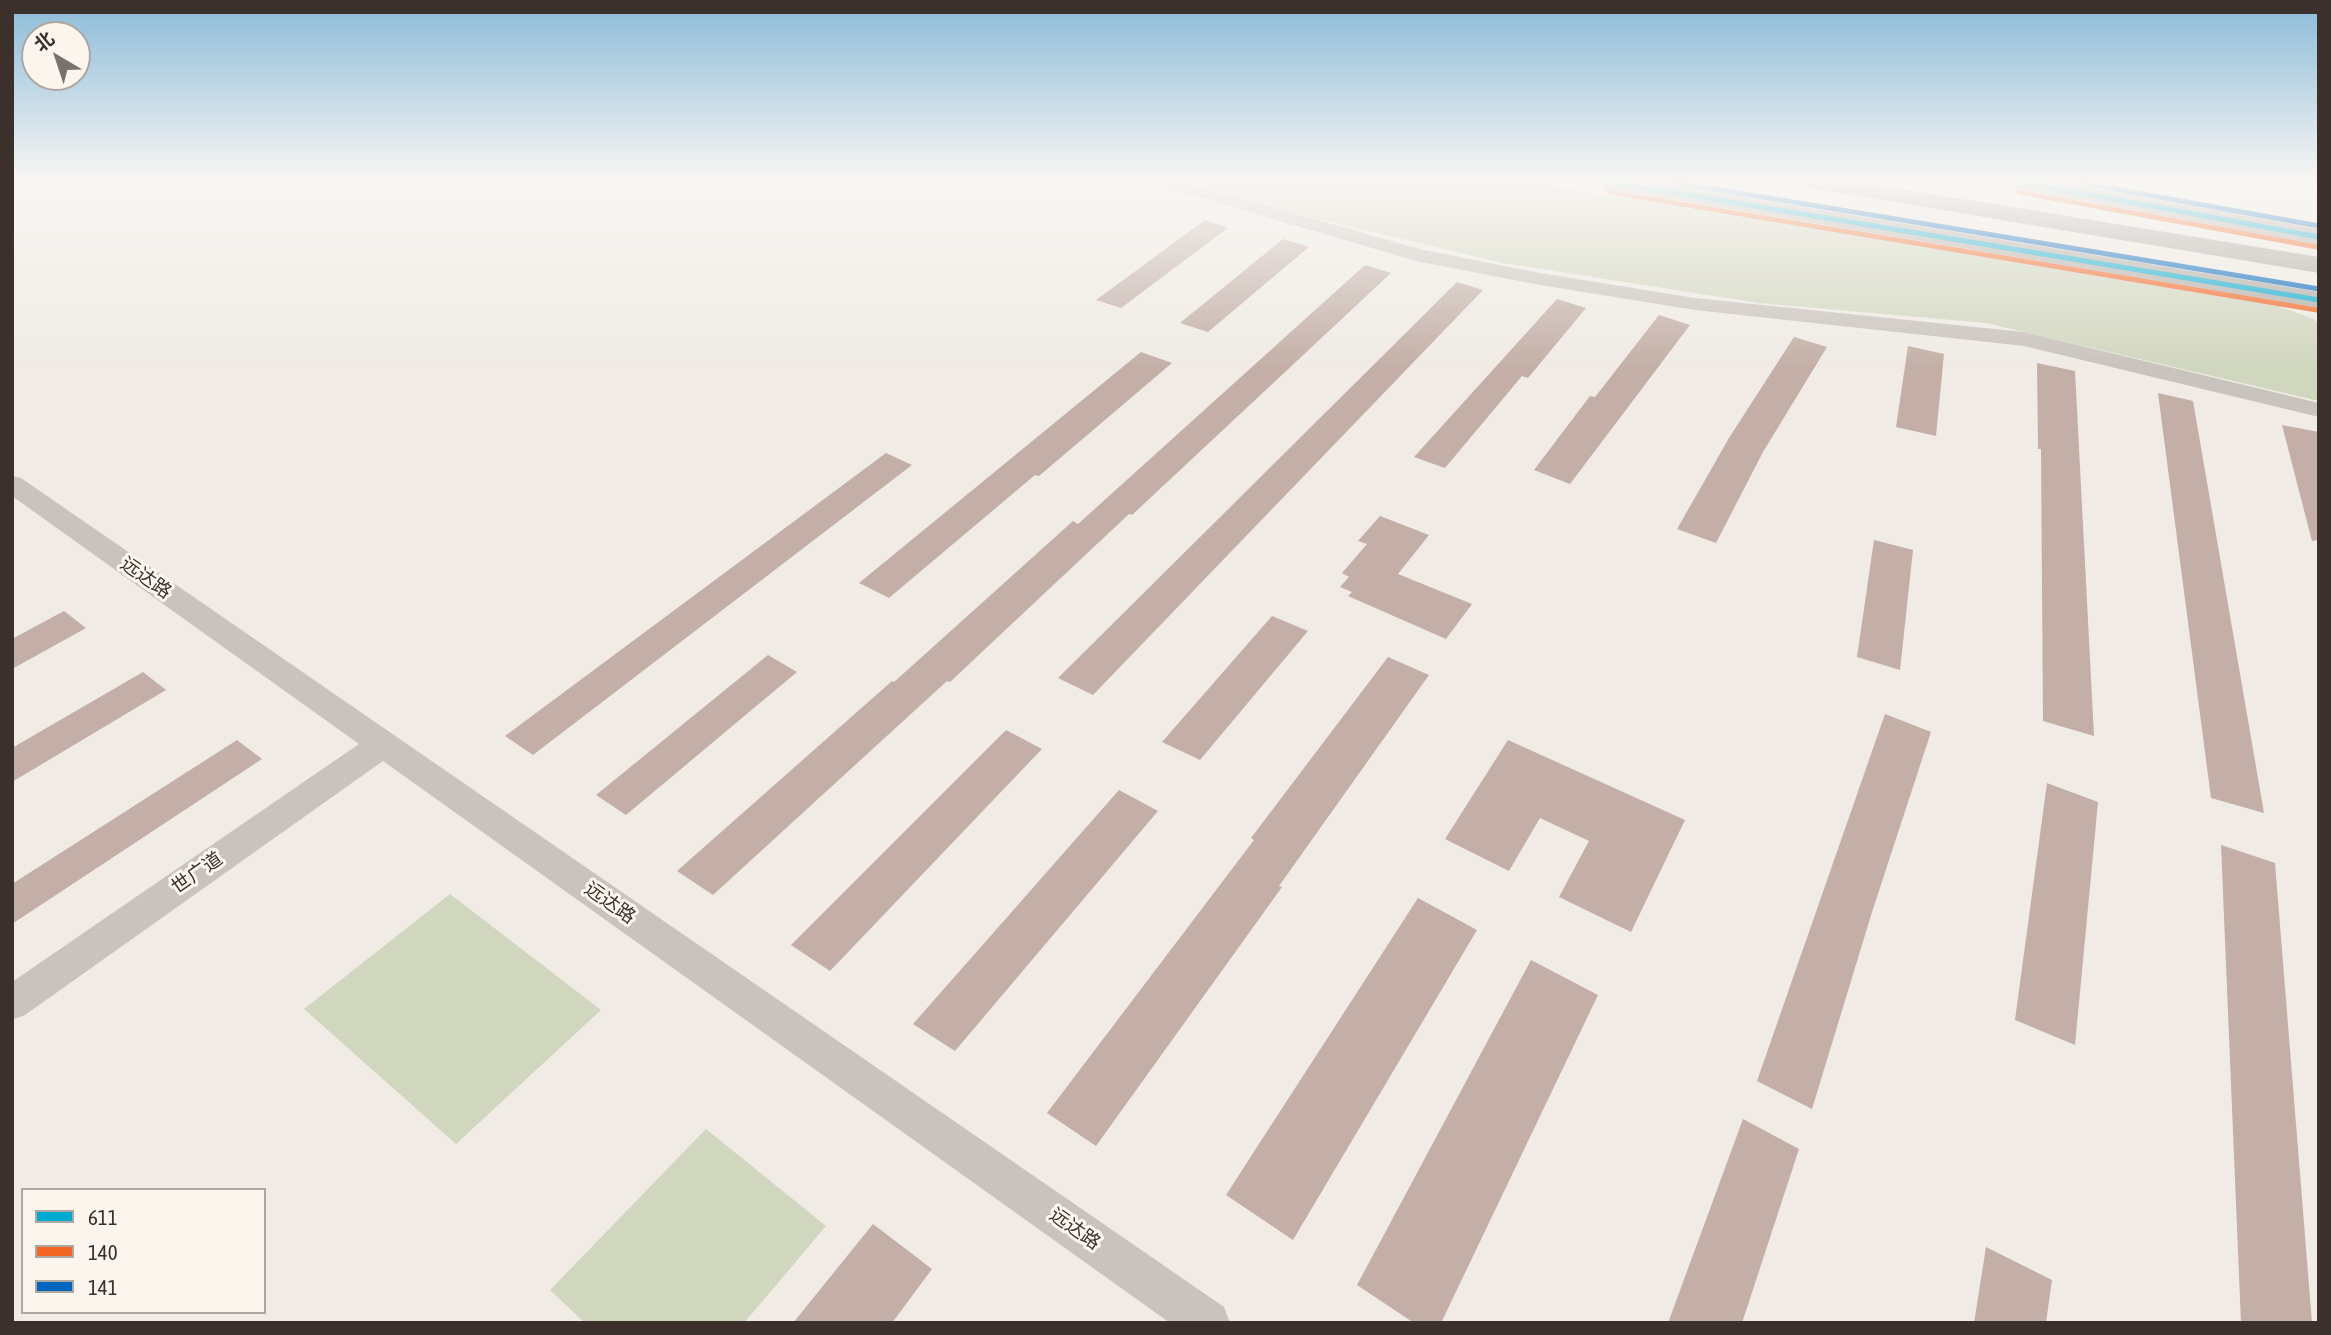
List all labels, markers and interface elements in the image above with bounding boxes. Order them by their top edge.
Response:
north arrow [21,21,91,91]
text: 北 [30,27,58,56]
street label: 远达路 [116,552,176,604]
street label: 世广道 [167,847,227,899]
street label: 远达路 [580,877,640,929]
legend [21,1188,266,1314]
street label: 远达路 [1045,1203,1105,1255]
text: 611 [88,1205,118,1229]
text: 140 [88,1240,118,1264]
text: 141 [88,1275,118,1299]

